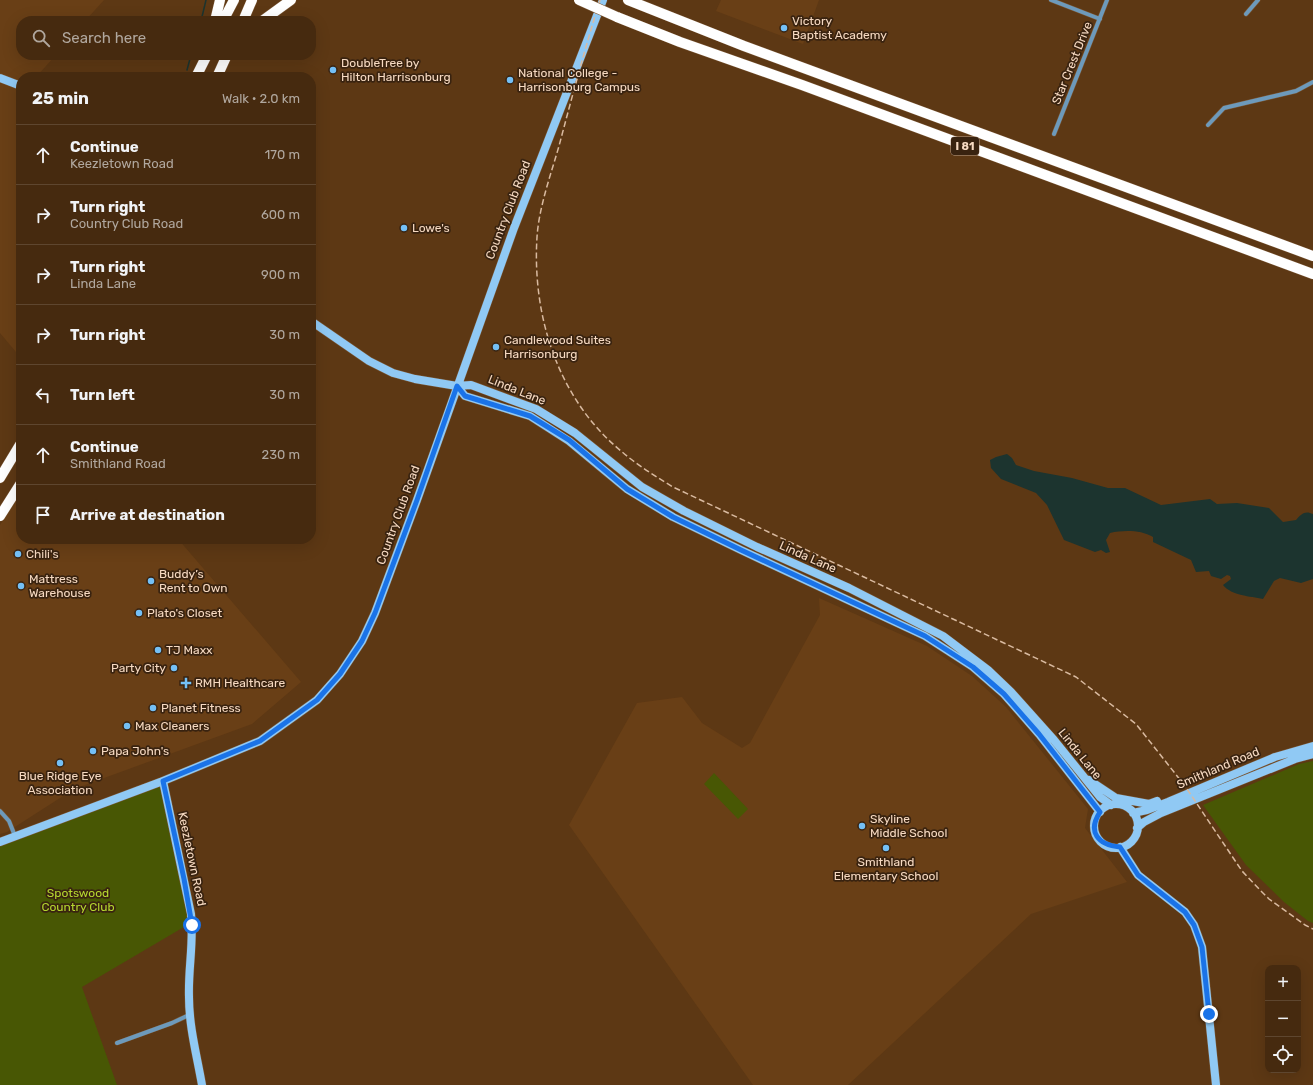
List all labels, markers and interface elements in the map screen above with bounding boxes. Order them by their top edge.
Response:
place label: Victory Baptist Academy [792,14,887,42]
search box [16,16,316,60]
street label: Star Crest Drive [1049,19,1095,106]
marker: Victory Baptist Academy [779,23,789,33]
icon: search [30,27,52,49]
text: Search here [62,29,146,47]
place label: DoubleTree by Hilton Harrisonburg [341,56,451,84]
marker: DoubleTree by Hilton Harrisonburg [328,65,338,75]
place label: National College - Harrisonburg Campus [518,66,640,94]
marker: National College - Harrisonburg Campus [505,75,515,85]
text: 25 min [32,88,89,108]
text: Walk · 2.0 km [222,91,300,106]
road number: I 81 [951,137,979,155]
text: Continue [70,138,139,156]
icon: ahead [32,144,54,166]
text: 170 m [265,147,300,162]
text: Keezletown Road [70,156,174,171]
street label: Country Club Road [483,159,533,261]
text: Turn right [70,198,145,216]
icon: right [32,204,54,226]
text: 600 m [261,207,300,222]
text: Country Club Road [70,216,183,231]
place label: Lowe's [412,221,450,235]
marker: Lowe's [399,223,409,233]
text: Turn right [70,258,145,276]
icon: right [32,264,54,286]
text: 900 m [261,267,300,282]
text: Linda Lane [70,276,136,291]
icon: right [32,324,54,346]
text: Turn right [70,326,145,344]
text: 30 m [269,327,300,342]
place label: Candlewood Suites Harrisonburg [504,333,611,361]
marker: Candlewood Suites Harrisonburg [491,342,501,352]
street label: Linda Lane [486,372,548,408]
icon: left [32,384,54,406]
text: Turn left [70,386,135,404]
text: 30 m [269,387,300,402]
text: Continue [70,438,139,456]
icon: ahead [32,444,54,466]
text: 230 m [262,447,300,462]
text: Smithland Road [70,456,166,471]
street label: Country Club Road [374,464,422,566]
icon: arrive [32,504,54,526]
text: Arrive at destination [70,506,225,524]
street label: Linda Lane [777,538,839,576]
place label: Chili's [26,547,59,561]
marker: Chili's [13,549,23,559]
place label: Buddy’s Rent to Own [159,567,228,595]
place label: Mattress Warehouse [29,572,91,600]
marker: Buddy’s Rent to Own [146,576,156,586]
marker: Mattress Warehouse [16,581,26,591]
place label: Plato's Closet [147,606,222,620]
marker: Plato's Closet [134,608,144,618]
place label: TJ Maxx [166,643,213,657]
marker: TJ Maxx [153,645,163,655]
place label: Party City [111,661,166,675]
marker: Party City [169,663,179,673]
place label: RMH Healthcare [195,676,285,690]
marker: RMH Healthcare [180,677,192,689]
place label: Planet Fitness [161,701,241,715]
marker: Planet Fitness [148,703,158,713]
place label: Max Cleaners [135,719,210,733]
marker: Max Cleaners [122,721,132,731]
street label: Linda Lane [1055,726,1105,782]
place label: Papa John's [101,744,169,758]
street label: Smithland Road [1175,744,1261,792]
marker: Papa John's [88,746,98,756]
marker: Blue Ridge Eye Association [55,758,65,768]
place label: Blue Ridge Eye Association [19,769,102,797]
street label: Keezletown Road [175,811,209,907]
place label: Skyline Middle School [870,812,947,840]
marker: Skyline Middle School [857,821,867,831]
marker: Smithland Elementary School [881,843,891,853]
place label: Smithland Elementary School [834,855,938,883]
park label: Spotswood Country Club [41,886,115,914]
route start [183,916,201,934]
map controls [1265,965,1301,1073]
button: + [1265,965,1301,1001]
button: − [1265,1001,1301,1037]
route end [1200,1005,1218,1023]
button: locate [1265,1037,1301,1073]

